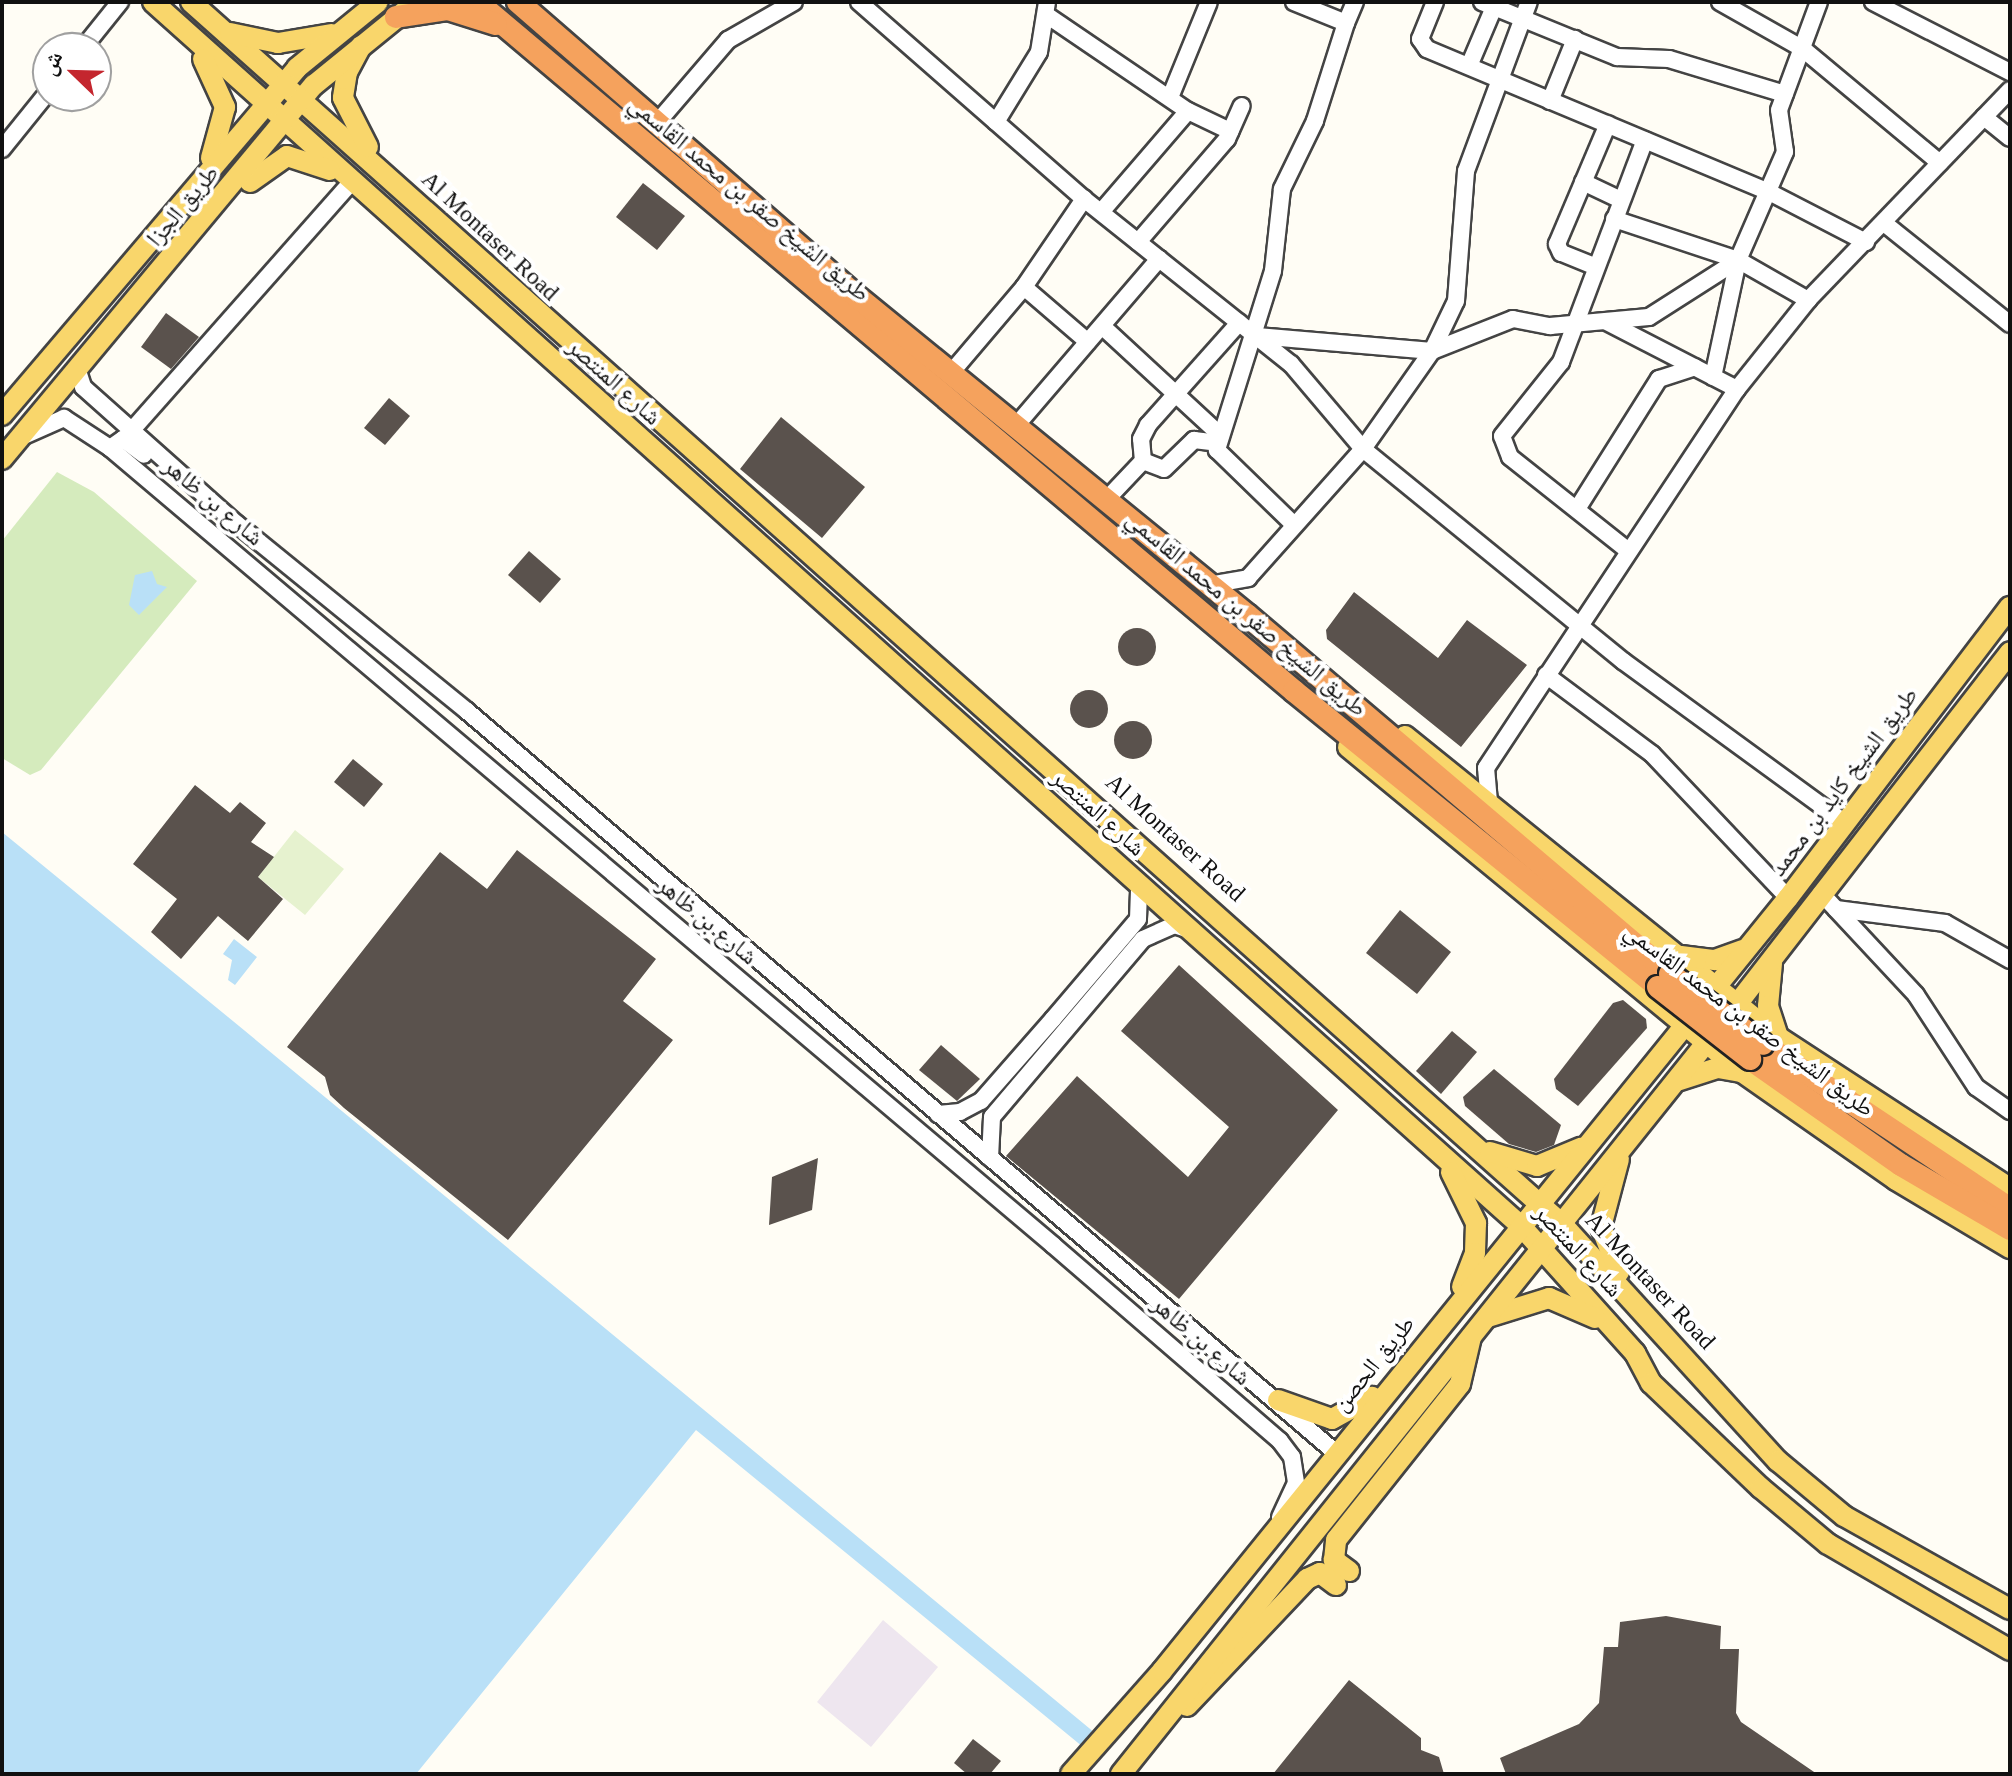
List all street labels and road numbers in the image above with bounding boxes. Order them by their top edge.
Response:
street label: طريق الشيخ صقر بن محمد القاسمي [623,90,875,308]
street label: طريق الجزا [141,159,225,253]
street label: Al Montaser Road [415,165,565,307]
street label: شارع المنتصر [561,332,667,432]
street label: شارع بن ظاهر [157,452,269,552]
street label: طريق الشيخ صقر بن محمد القاسمي [1120,505,1372,723]
street label: طريق الشيخ كايد بن محمد [1764,682,1924,882]
street label: شارع المنتصر [1045,763,1151,863]
street label: Al Montaser Road [1099,768,1251,908]
street label: شارع بن ظاهر [651,871,763,971]
street label: طريق الشيخ صقر بن محمد القاسمي [1618,917,1880,1123]
street label: شارع المنتصر [1528,1199,1628,1303]
street label: Al Montaser Road [1579,1206,1721,1356]
street label: شارع بن ظاهر [1145,1290,1257,1392]
street label: طريق الحصن [1327,1310,1421,1418]

